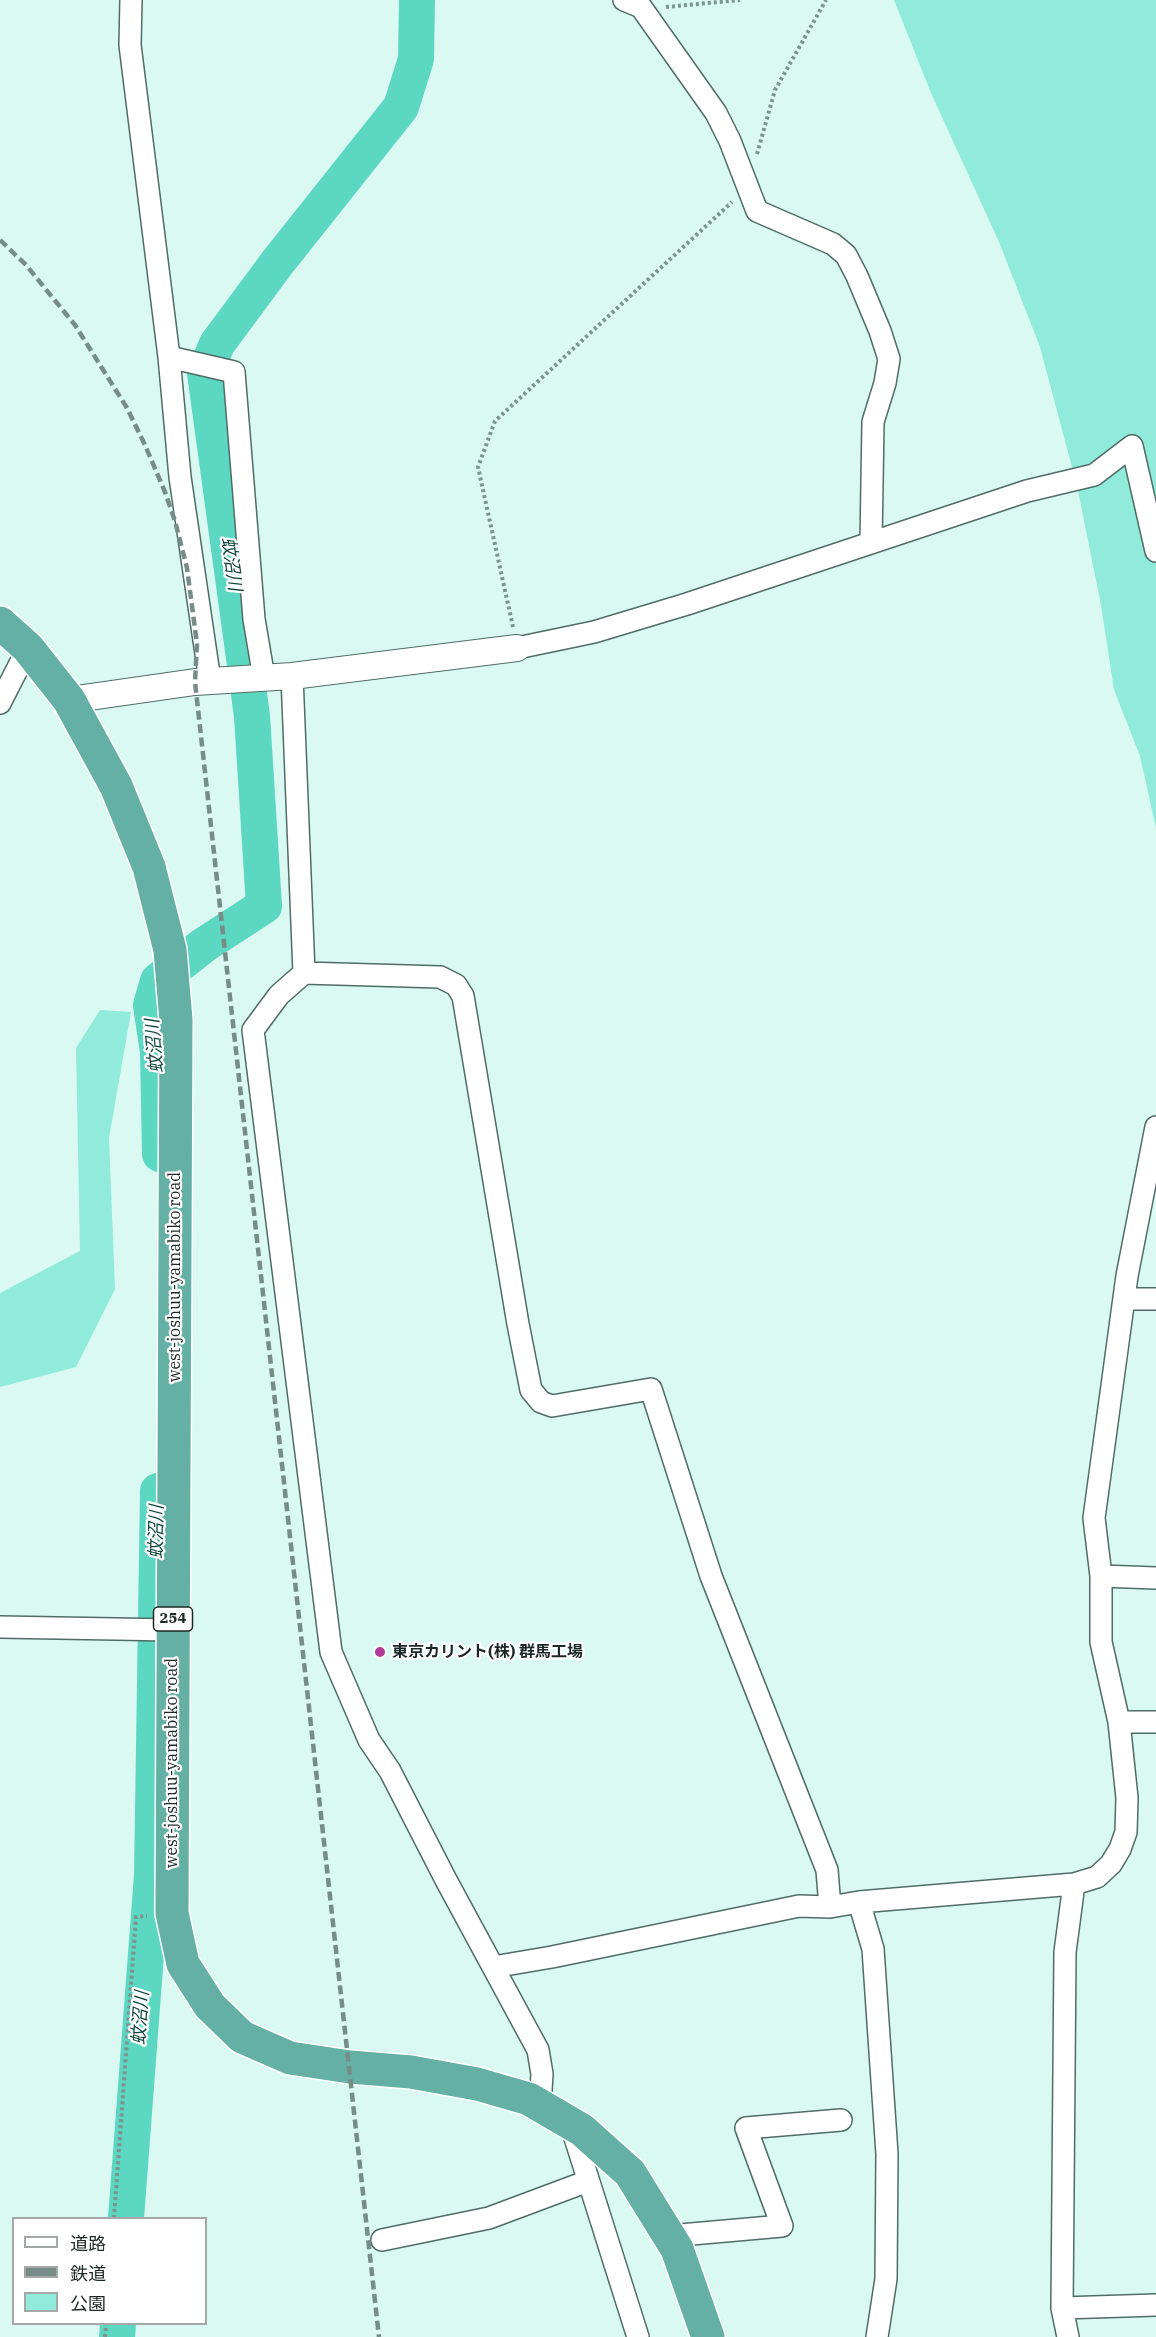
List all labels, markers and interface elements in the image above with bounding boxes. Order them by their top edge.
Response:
water label: 蚊沼川 [217,536,245,592]
water label: 蚊沼川 [142,1018,168,1074]
street label: west-joshuu-yamabiko road [165,1172,185,1382]
water label: 蚊沼川 [146,1505,168,1559]
road number: 254 [154,1607,192,1631]
place label: 東京カリント(株) 群馬工場 [392,1642,583,1662]
marker: 東京カリント(株) 群馬工場 [373,1645,387,1659]
street label: west-joshuu-yamabiko road [162,1658,182,1868]
water label: 蚊沼川 [128,1990,154,2046]
legend [12,2217,207,2325]
text: 道路 [70,2232,106,2255]
text: 鉄道 [70,2262,106,2285]
text: 公園 [70,2292,106,2315]

